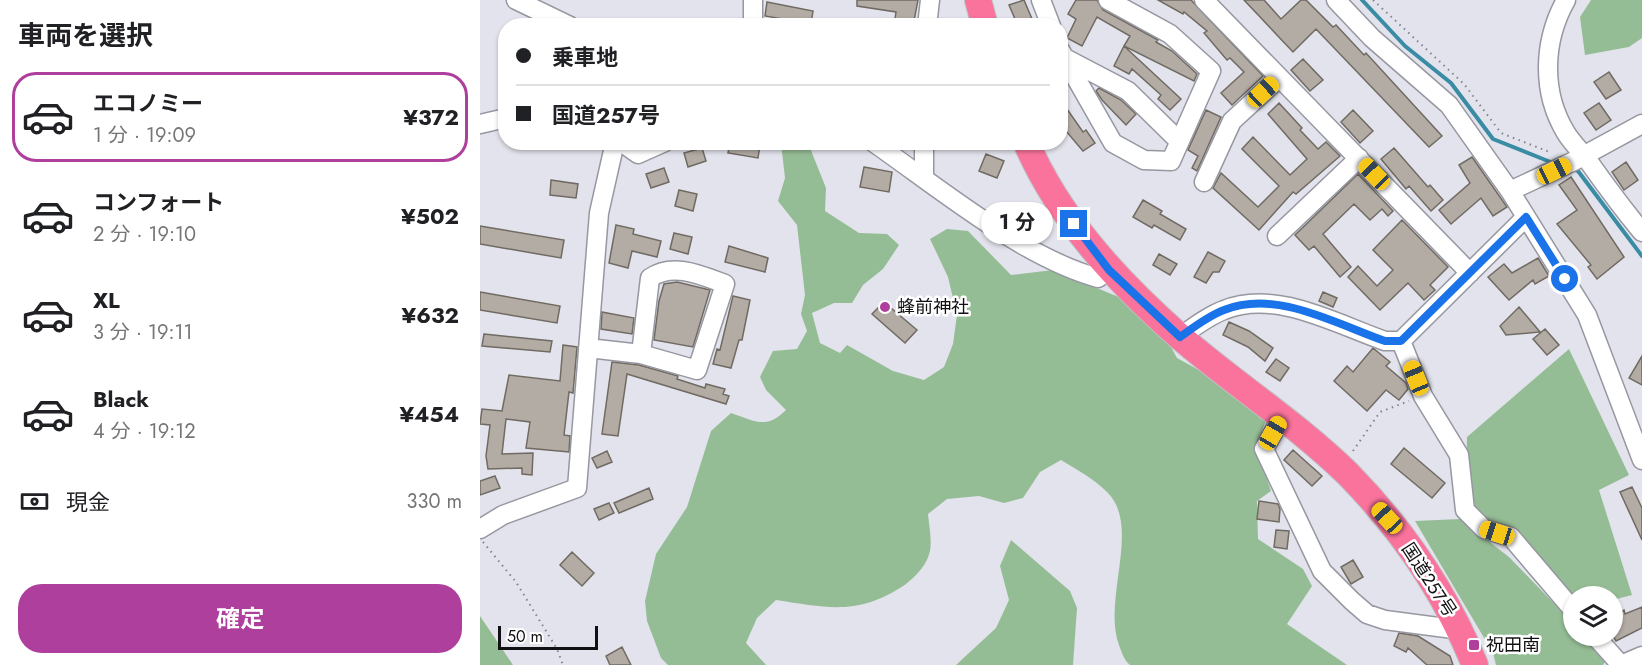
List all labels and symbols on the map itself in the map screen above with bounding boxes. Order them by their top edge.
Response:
car [1244,73,1282,111]
car [1355,155,1393,193]
car [1534,155,1574,187]
callout: 1 分 [981,203,1053,245]
route end [1060,210,1087,237]
route start [1551,265,1578,292]
place label: 蜂前神社 [897,294,969,320]
marker: 蜂前神社 [878,300,892,314]
car [1401,358,1431,398]
car [1256,413,1290,453]
car [1368,499,1406,537]
car [1477,519,1517,547]
street label: 国道257号 [1395,538,1463,622]
scale bar [498,623,598,650]
place label: 祝田南 [1486,632,1540,658]
marker: 祝田南 [1467,638,1481,652]

